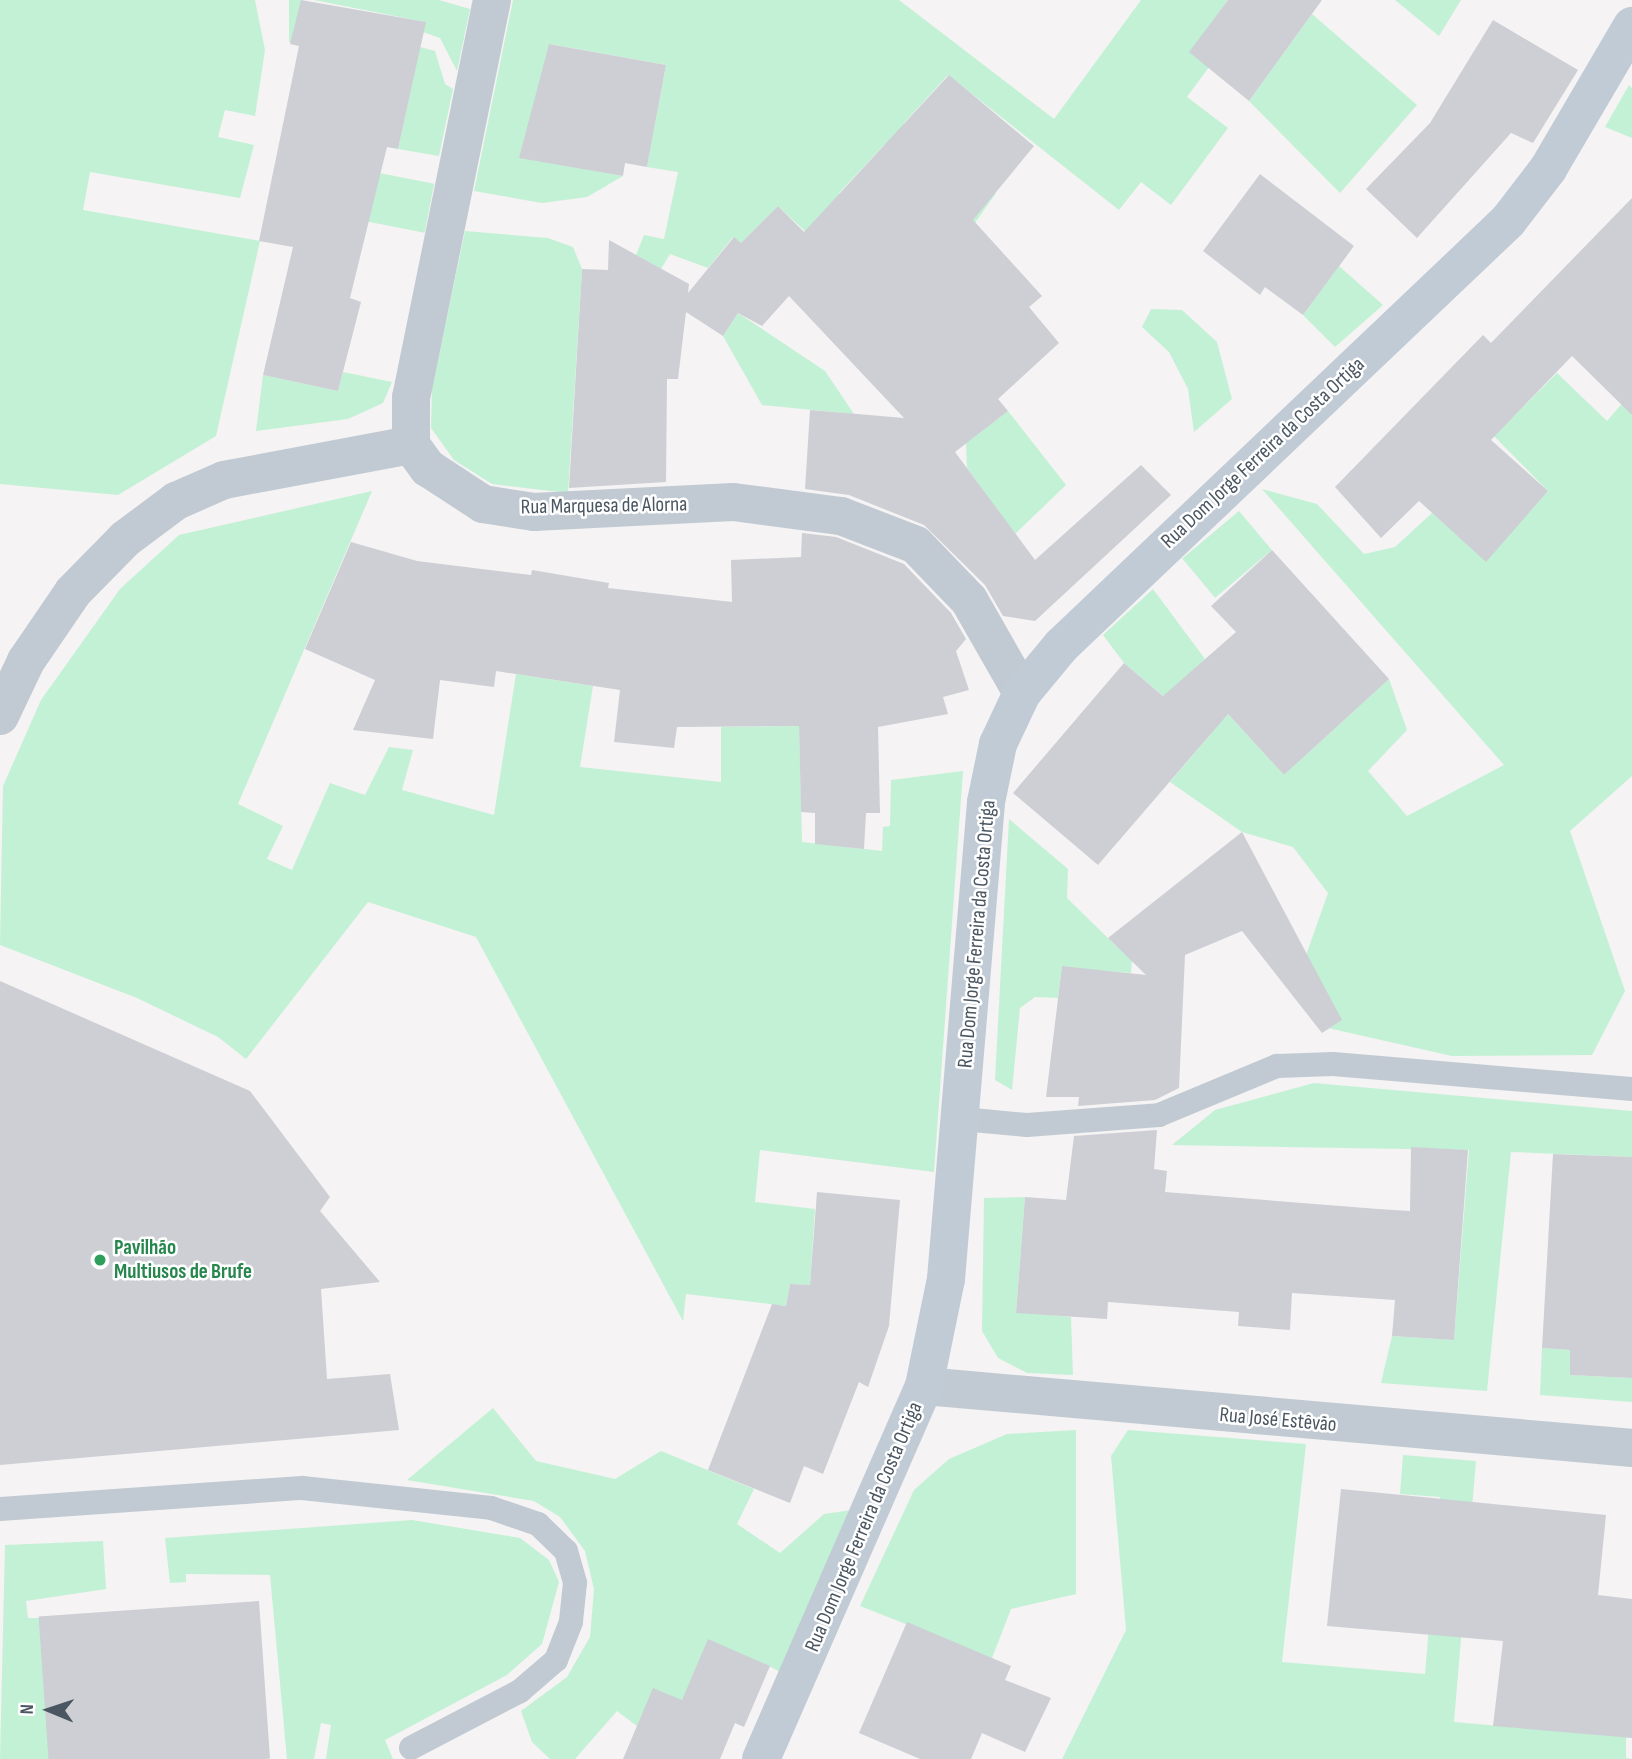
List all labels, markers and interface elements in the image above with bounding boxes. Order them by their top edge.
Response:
street label: Rua Dom Jorge Ferreira da Costa Ortiga [1156,352,1370,554]
street label: Rua Marquesa de Alorna [521,492,687,520]
street label: Rua Dom Jorge Ferreira da Costa Ortiga [953,799,1001,1069]
place label: Pavilhão Multiusos de Brufe [114,1235,252,1285]
marker: Pavilhão Multiusos de Brufe [92,1252,108,1268]
street label: Rua Dom Jorge Ferreira da Costa Ortiga [800,1398,928,1656]
street label: Rua José Estêvão [1218,1402,1338,1438]
north arrow [14,1675,84,1745]
text: N [16,1704,39,1715]

